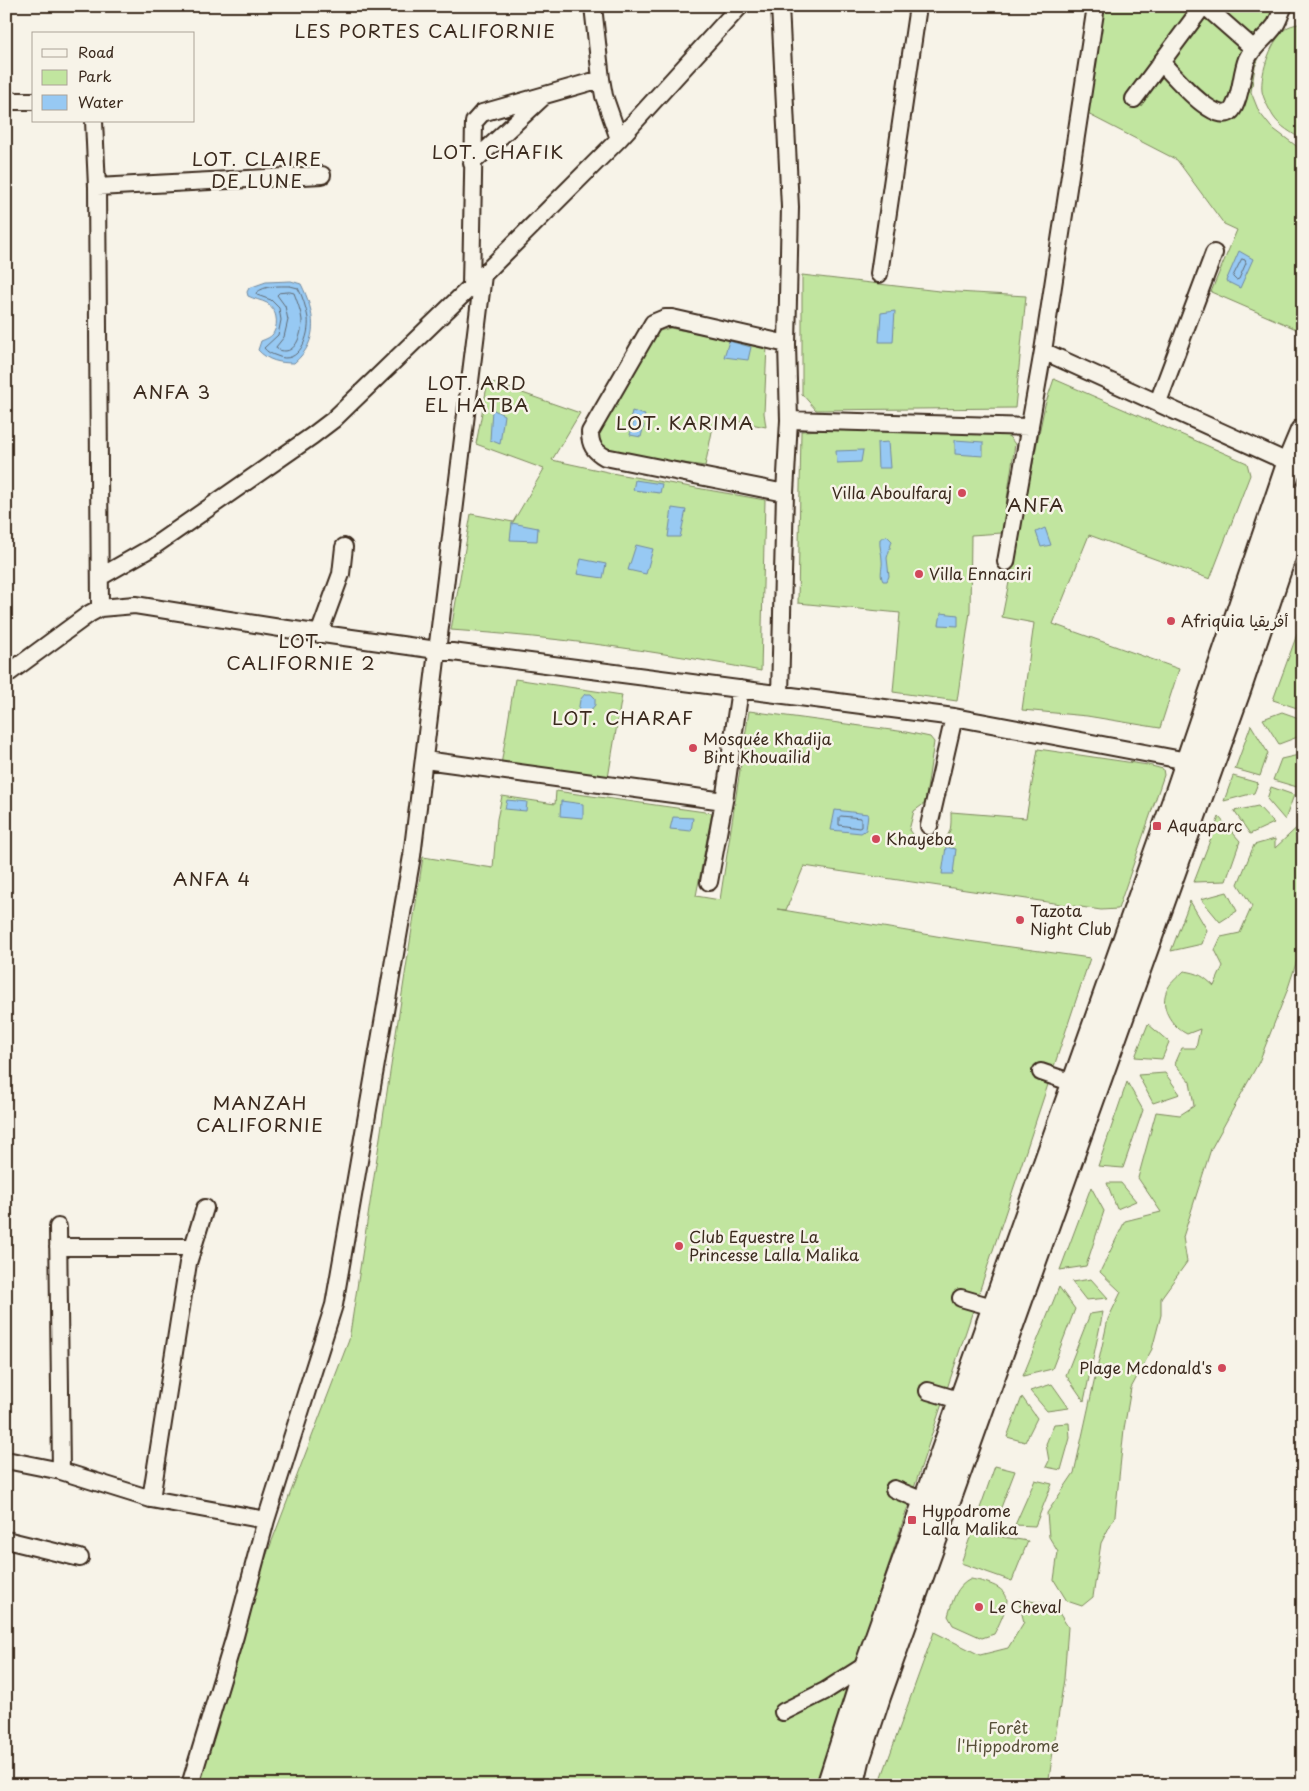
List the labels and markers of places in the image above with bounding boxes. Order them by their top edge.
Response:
place label: Villa Aboulfaraj [832,480,952,504]
marker: Villa Aboulfaraj [956,487,968,499]
place label: Villa Ennaciri [929,561,1032,585]
marker: Villa Ennaciri [913,568,925,580]
place label: Afriquia أفريقيا [1181,608,1288,632]
marker: Afriquia أفريقيا [1165,615,1177,627]
place label: Mosquée Khadija Bint Khouailid [703,726,832,768]
marker: Mosquée Khadija Bint Khouailid [687,742,699,754]
place label: Aquaparc [1167,813,1242,837]
marker: Aquaparc [1151,820,1163,832]
place label: Khayeba [886,826,954,850]
marker: Khayeba [870,833,882,845]
place label: Tazota Night Club [1030,898,1112,940]
marker: Tazota Night Club [1014,914,1026,926]
place label: Club Equestre La Princesse Lalla Malika [689,1224,859,1266]
marker: Club Equestre La Princesse Lalla Malika [673,1240,685,1252]
place label: Plage Mcdonald's [1079,1355,1212,1379]
marker: Plage Mcdonald's [1216,1362,1228,1374]
place label: Hypodrome Lalla Malika [922,1498,1018,1540]
marker: Hypodrome Lalla Malika [906,1514,918,1526]
place label: Le Cheval [989,1594,1062,1618]
marker: Le Cheval [973,1601,985,1613]

